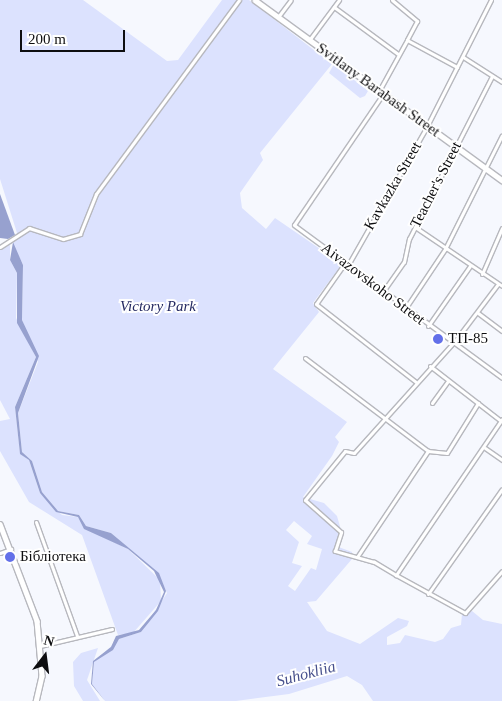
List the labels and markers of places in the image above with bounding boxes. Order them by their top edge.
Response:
place label: ТП-85 [448,330,488,348]
marker: ТП-85 [432,333,444,345]
place label: Бібліотека [20,548,86,566]
marker: Бібліотека [4,551,16,563]

